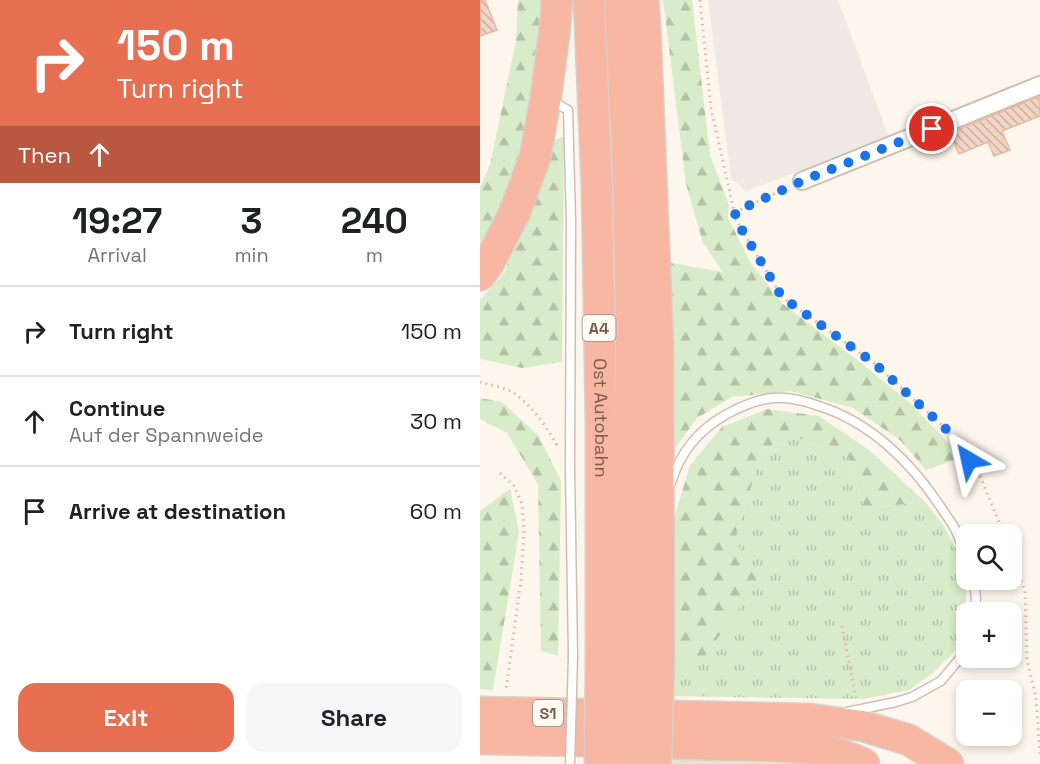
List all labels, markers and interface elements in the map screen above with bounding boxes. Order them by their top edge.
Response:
text: 150 m [117,19,235,72]
icon: right [18,24,96,102]
text: Turn right [117,71,244,106]
pin [906,103,957,154]
icon: arrive [915,112,948,145]
icon: ahead [83,138,116,171]
text: Then [18,141,71,169]
text: 19:27 [72,198,162,244]
text: 3 [241,198,263,244]
text: 240 [341,198,408,244]
text: Arrival [87,242,147,268]
text: min [234,242,269,268]
text: m [366,242,383,268]
icon: right [18,315,51,348]
road number: A4 [582,315,616,341]
text: Turn right [69,317,174,345]
text: 150 m [401,317,462,345]
street label: Ost Autobahn [589,358,613,478]
text: Continue [69,394,165,422]
icon: ahead [18,405,51,438]
text: 30 m [410,407,462,435]
text: Auf der Spannweide [69,422,264,448]
position arrow [937,428,1001,492]
icon: arrive [18,495,51,528]
text: Arrive at destination [69,497,286,525]
text: 60 m [410,497,462,525]
map controls [956,524,1022,746]
button: search [956,524,1022,590]
button: + [956,602,1022,668]
button: − [956,680,1022,746]
button: Exit [18,683,234,752]
button: Share [246,683,462,752]
road number: S1 [533,700,563,726]

